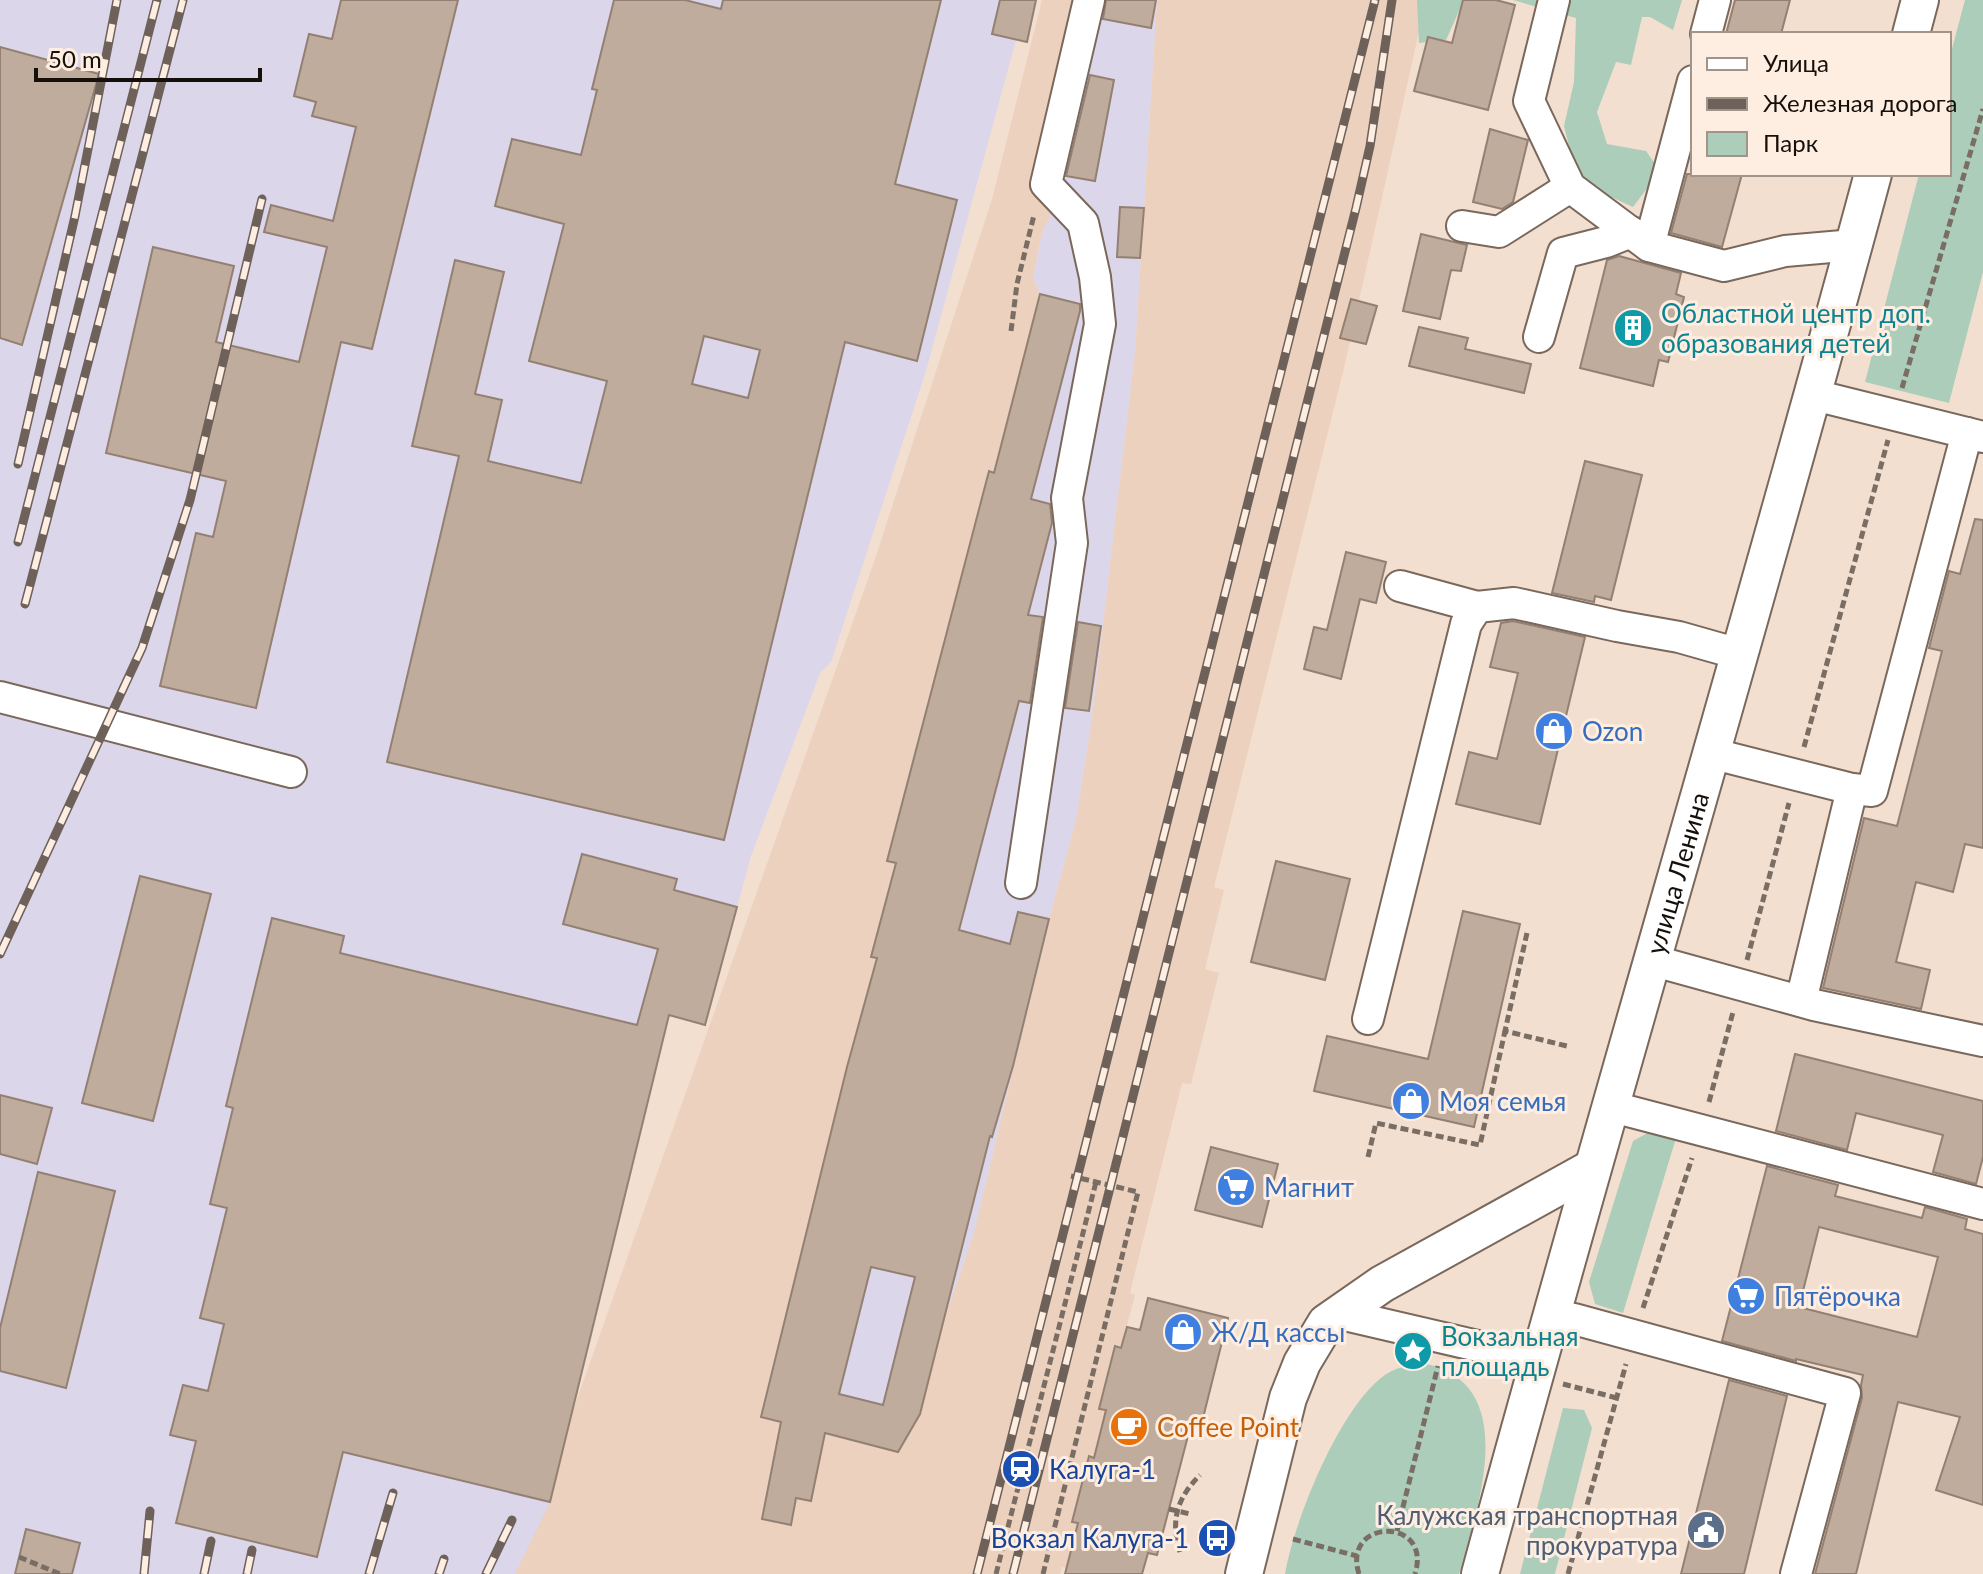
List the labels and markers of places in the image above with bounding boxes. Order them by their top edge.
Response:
place label: Областной центр доп. образования детей [1661,297,1931,359]
building icon: Областной центр доп. образования детей [1612,307,1654,349]
shop icon: Ozon [1533,710,1575,752]
place label: Ozon [1582,715,1643,747]
shop icon: Моя семья [1390,1080,1432,1122]
place label: Моя семья [1439,1085,1566,1117]
supermarket icon: Магнит [1215,1166,1257,1208]
place label: Магнит [1264,1171,1354,1203]
supermarket icon: Пятёрочка [1725,1275,1767,1317]
place label: Пятёрочка [1774,1280,1901,1312]
shop icon: Ж/Д кассы [1162,1311,1204,1353]
place label: Ж/Д кассы [1211,1316,1345,1348]
place label: Вокзальная площадь [1441,1320,1578,1382]
place icon: Вокзальная площадь [1392,1330,1434,1372]
cafe icon: Coffee Point [1108,1406,1150,1448]
place label: Coffee Point [1157,1411,1300,1443]
station icon: Калуга-1 [1000,1448,1042,1490]
place label: Калуга-1 [1049,1453,1156,1485]
place label: Калужская транспортная прокуратура [1376,1499,1678,1561]
public building icon: Калужская транспортная прокуратура [1685,1509,1727,1551]
bus stop icon: Вокзал Калуга-1 [1196,1517,1238,1559]
place label: Вокзал Калуга-1 [991,1522,1189,1554]

